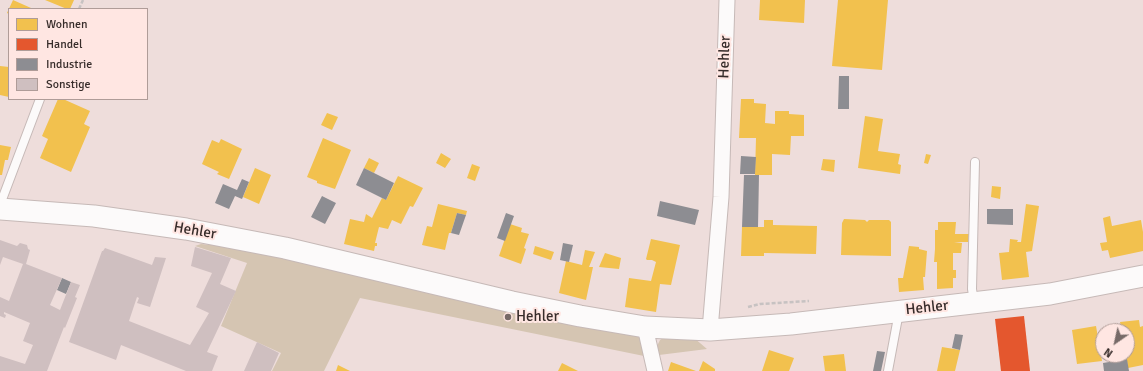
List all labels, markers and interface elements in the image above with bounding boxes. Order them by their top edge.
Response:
legend [8,8,148,100]
text: Wohnen [46,17,88,32]
street label: Hehler [715,35,735,79]
text: Handel [46,37,83,52]
text: Industrie [46,57,92,72]
text: Sonstige [46,77,91,92]
street label: Hehler [172,218,218,244]
street label: Hehler [905,297,949,319]
place label: Hehler [516,308,559,326]
marker: Hehler [503,312,513,322]
north arrow [1095,323,1135,363]
text: N [1102,345,1115,360]

